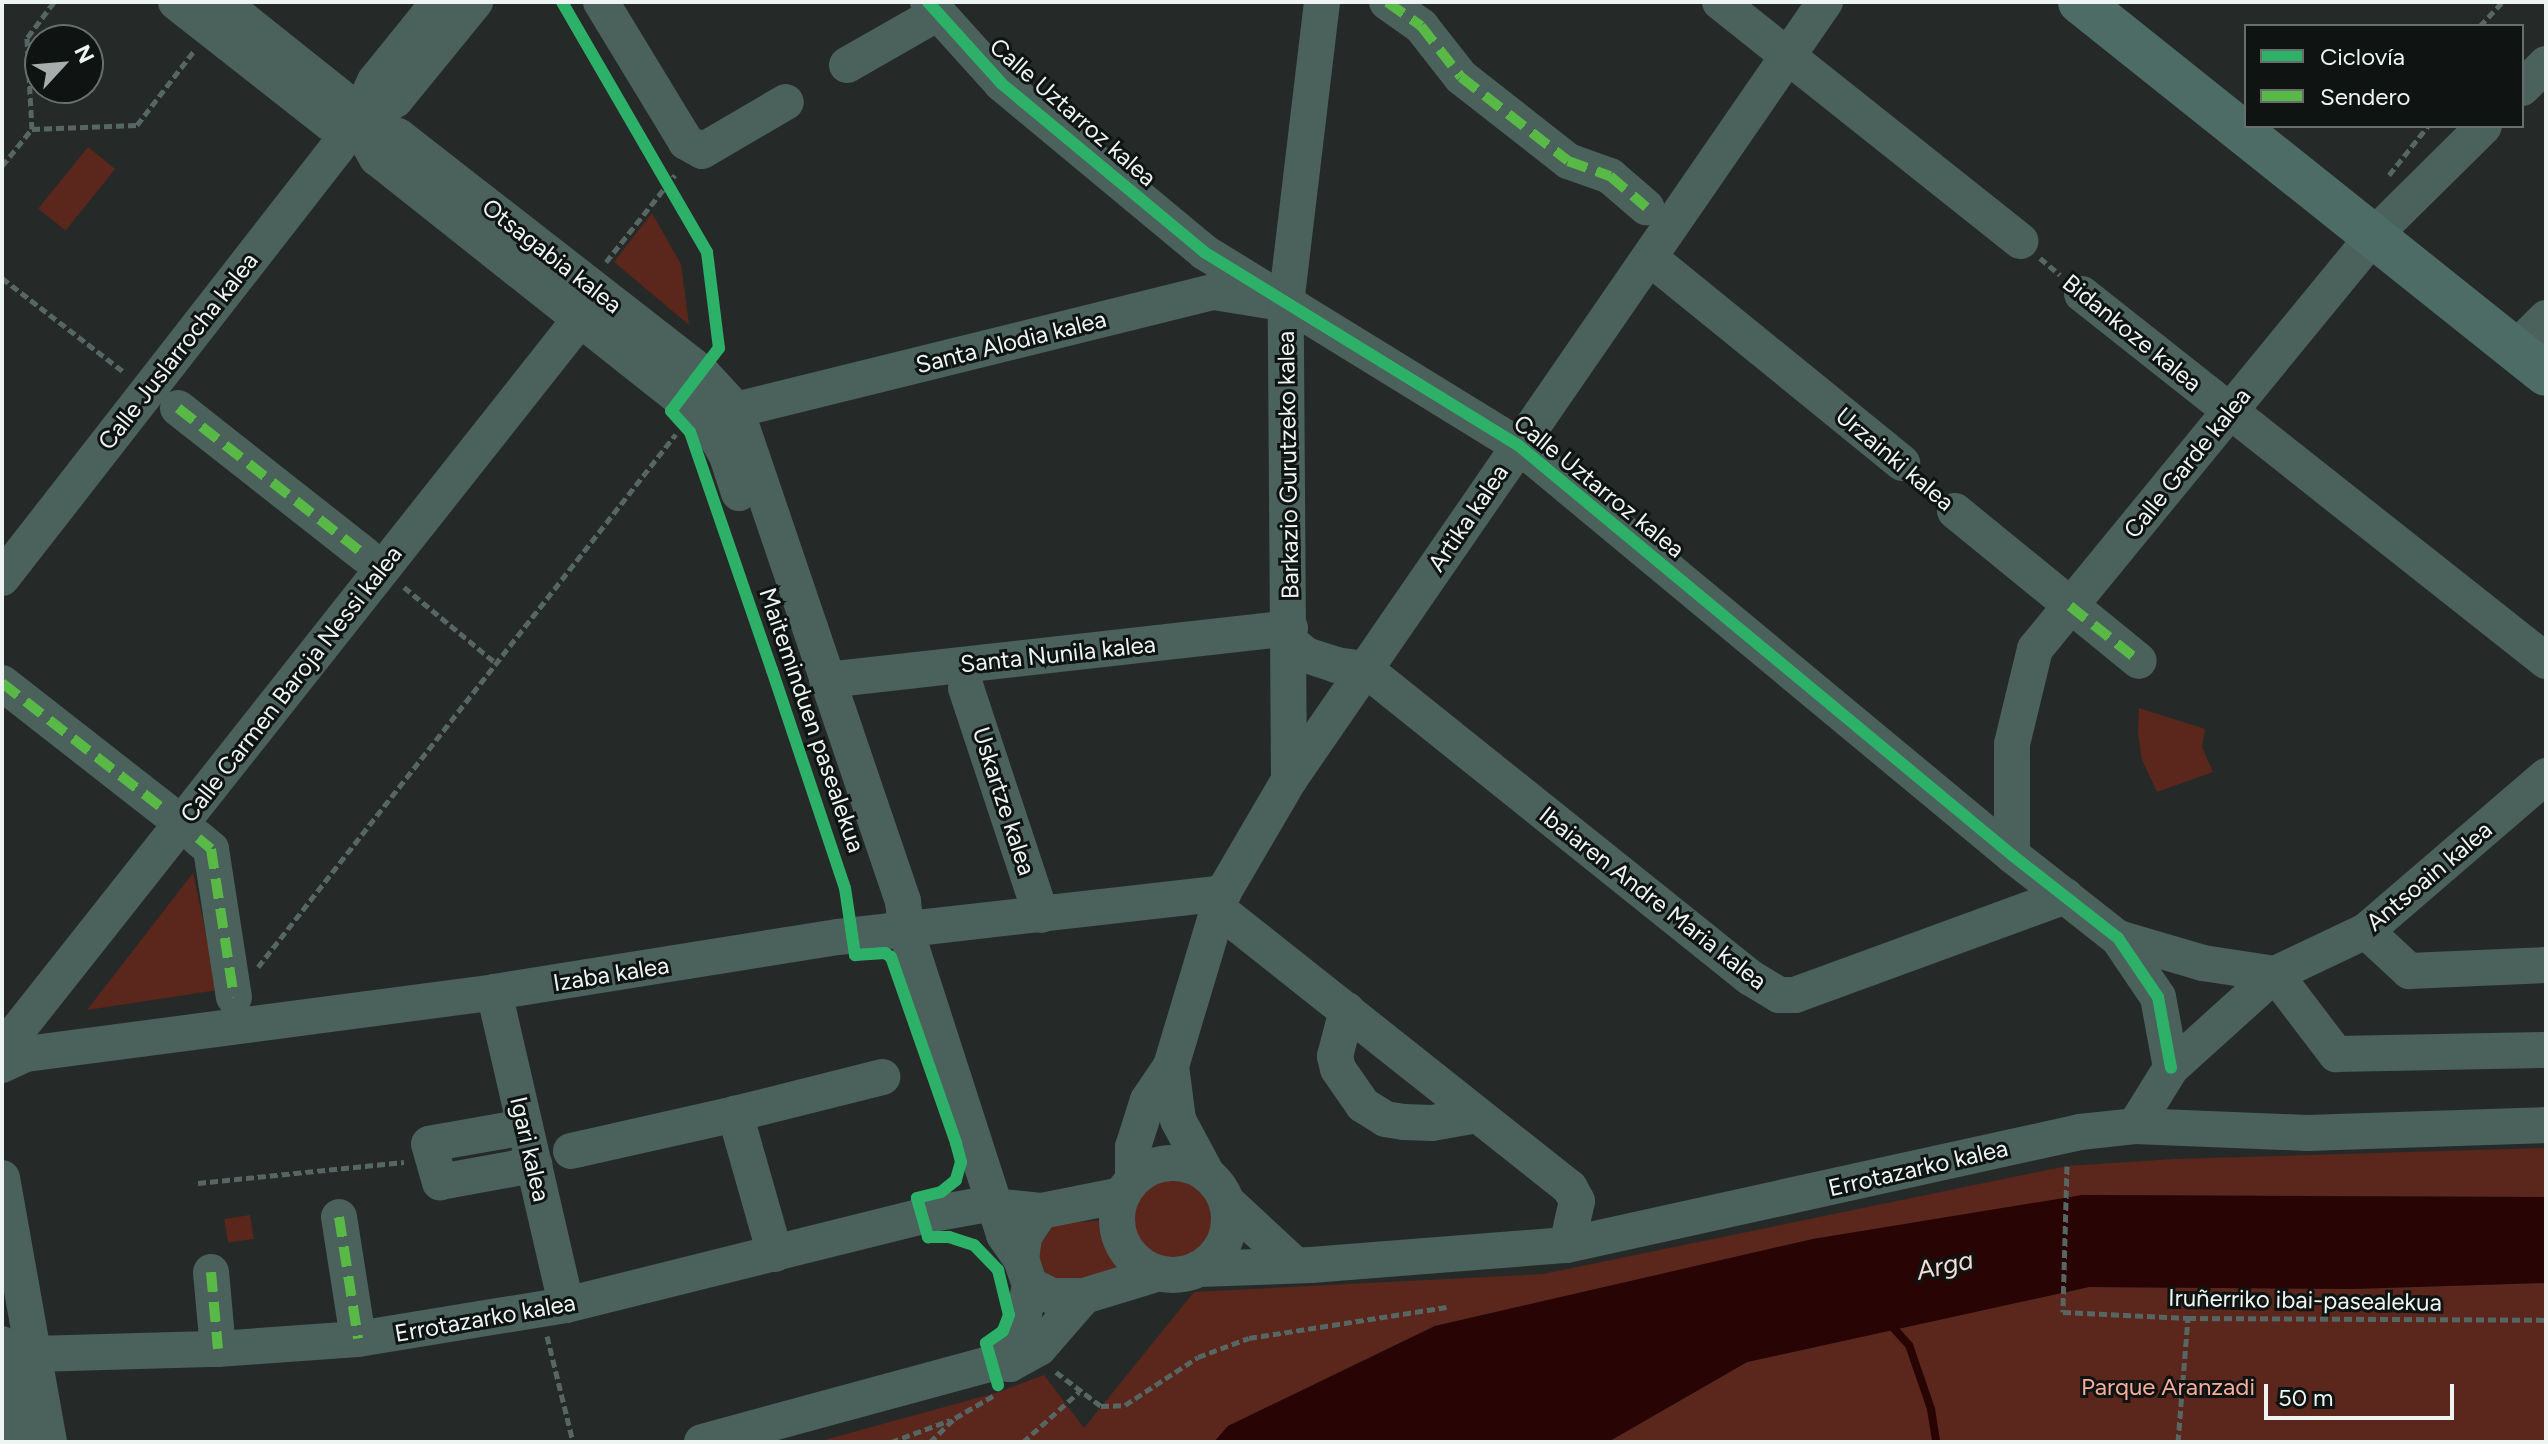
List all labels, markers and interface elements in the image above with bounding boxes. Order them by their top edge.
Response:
north arrow [24,24,104,104]
legend [2244,24,2524,128]
street label: Calle Uztarroz kalea [984,32,1162,192]
text: N [68,41,100,68]
text: Ciclovía [2320,42,2405,71]
text: Sendero [2320,82,2410,111]
street label: Otsagabia kalea [476,192,628,320]
street label: Calle Juslarrocha kalea [92,247,264,455]
street label: Bidankoze kalea [2057,268,2207,398]
street label: Santa Alodia kalea [913,304,1109,380]
street label: Barkazio Gurutzeko kalea [1271,331,1305,599]
street label: Calle Garde kalea [2118,382,2256,544]
street label: Urzainki kalea [1830,401,1960,517]
street label: Calle Uztarroz kalea [1508,408,1690,564]
street label: Artika kalea [1422,459,1514,577]
street label: Calle Carmen Baroja Nessi kalea [174,540,408,828]
street label: Maiteminduen pasealekua [753,584,871,856]
street label: Santa Nunila kalea [959,629,1157,679]
street label: Uskartze kalea [967,723,1041,879]
street label: Ibaiaren Andre Maria kalea [1534,800,1772,996]
street label: Antsoain kalea [2360,815,2498,937]
street label: Izaba kalea [551,951,671,997]
street label: Igari kalea [504,1094,556,1204]
street label: Errotazarko kalea [1826,1133,2010,1203]
water label: Arga [1914,1245,1976,1287]
street label: Iruñerriko ibai-pasealekua [2168,1283,2442,1317]
street label: Errotazarko kalea [392,1288,578,1348]
scale bar [2268,1368,2458,1418]
park label: Parque Aranzadi [2081,1373,2255,1401]
text: 50 m [2278,1383,2334,1412]

